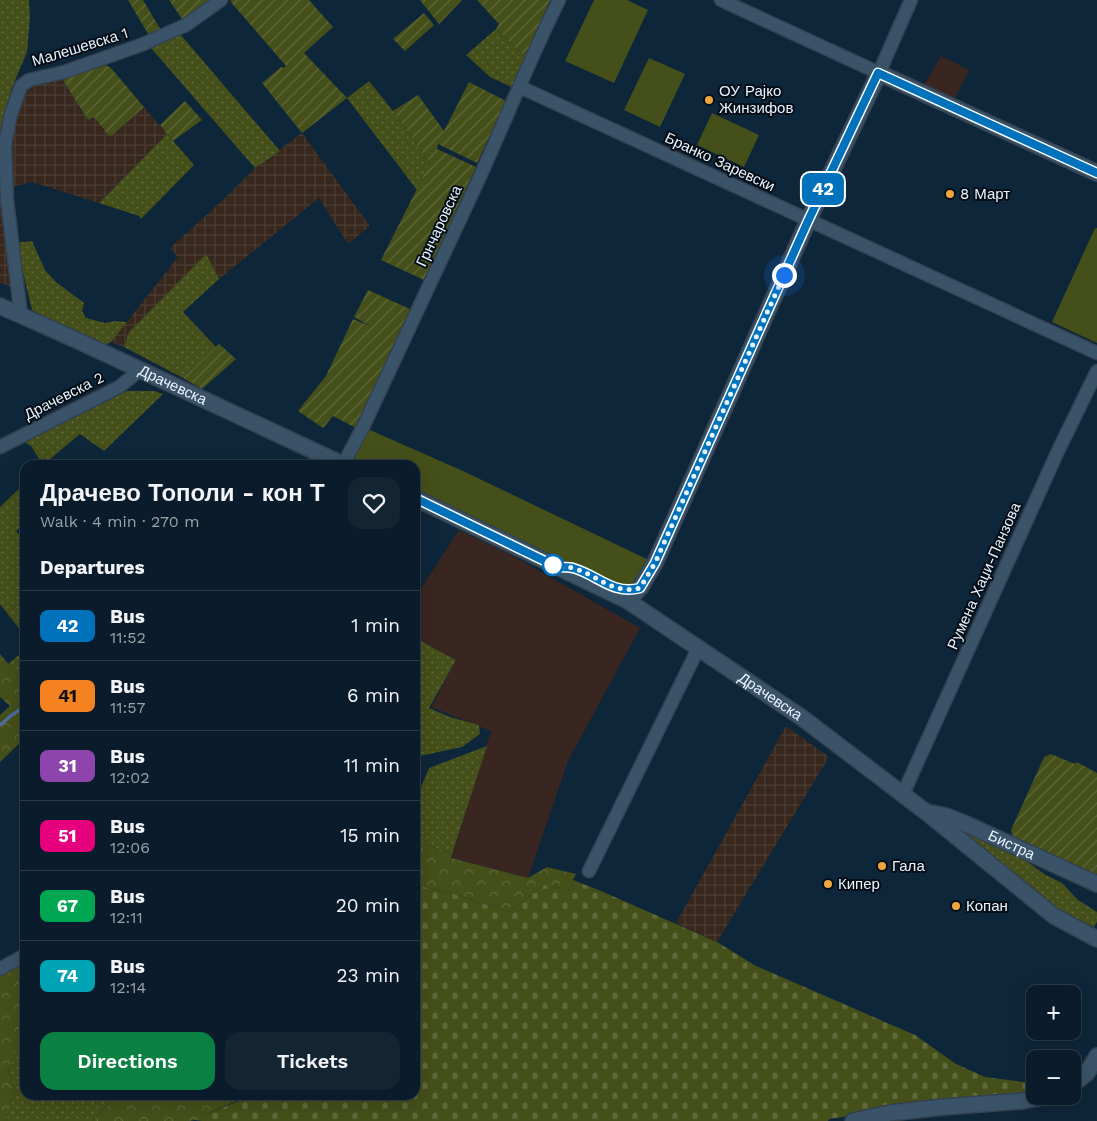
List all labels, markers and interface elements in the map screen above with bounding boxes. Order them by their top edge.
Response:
street label: Малешевска 1 [30,24,130,70]
place label: ОУ Рајко Жинзифов [719,82,793,117]
marker: ОУ Рајко Жинзифов [703,94,715,106]
street label: Бранко Заревски [662,129,778,195]
line badge: 42 [800,173,846,205]
text: 42 [812,178,834,199]
street label: Грнчаровска [412,182,466,269]
place label: 8 Март [960,185,1010,203]
marker: 8 Март [944,188,956,200]
your location [772,263,797,288]
street label: Драчевска [136,361,210,409]
street label: Драчевска 2 [21,368,107,424]
button: heart [348,477,400,529]
text: Драчево Тополи - кон Т [40,479,325,507]
street label: Румена Хаџи-Панзова [943,499,1025,652]
text: Walk · 4 min · 270 m [40,512,199,531]
unlabelled marker [542,554,564,576]
text: Departures [40,556,145,579]
text: Bus [110,605,145,628]
text: 1 min [351,614,400,637]
text: 42 [56,615,79,636]
text: 11:52 [110,628,146,647]
street label: Драчевска [735,669,806,725]
text: Bus [110,675,145,698]
text: 6 min [347,684,400,707]
text: 41 [58,685,77,706]
text: 11:57 [110,698,146,717]
text: Bus [110,745,145,768]
text: 11 min [344,754,400,777]
text: 31 [58,755,77,776]
text: 12:02 [110,768,150,787]
text: Bus [110,815,145,838]
text: 15 min [340,824,400,847]
text: 51 [58,825,77,846]
street label: Бистра [985,826,1038,864]
text: 12:06 [110,838,150,857]
place label: Гала [892,857,925,875]
marker: Гала [876,860,888,872]
place label: Кипер [838,875,880,893]
marker: Кипер [822,878,834,890]
text: Bus [110,885,145,908]
text: 20 min [336,894,400,917]
text: 67 [57,895,78,916]
place label: Копан [966,897,1008,915]
marker: Копан [950,900,962,912]
text: 12:11 [110,908,143,927]
text: Bus [110,955,145,978]
text: 23 min [336,964,400,987]
text: 74 [57,965,78,986]
text: 12:14 [110,978,146,997]
map controls [1026,985,1081,1105]
button: + [1026,985,1081,1040]
button: Directions [40,1032,215,1090]
button: Tickets [225,1032,400,1090]
button: − [1026,1050,1081,1105]

